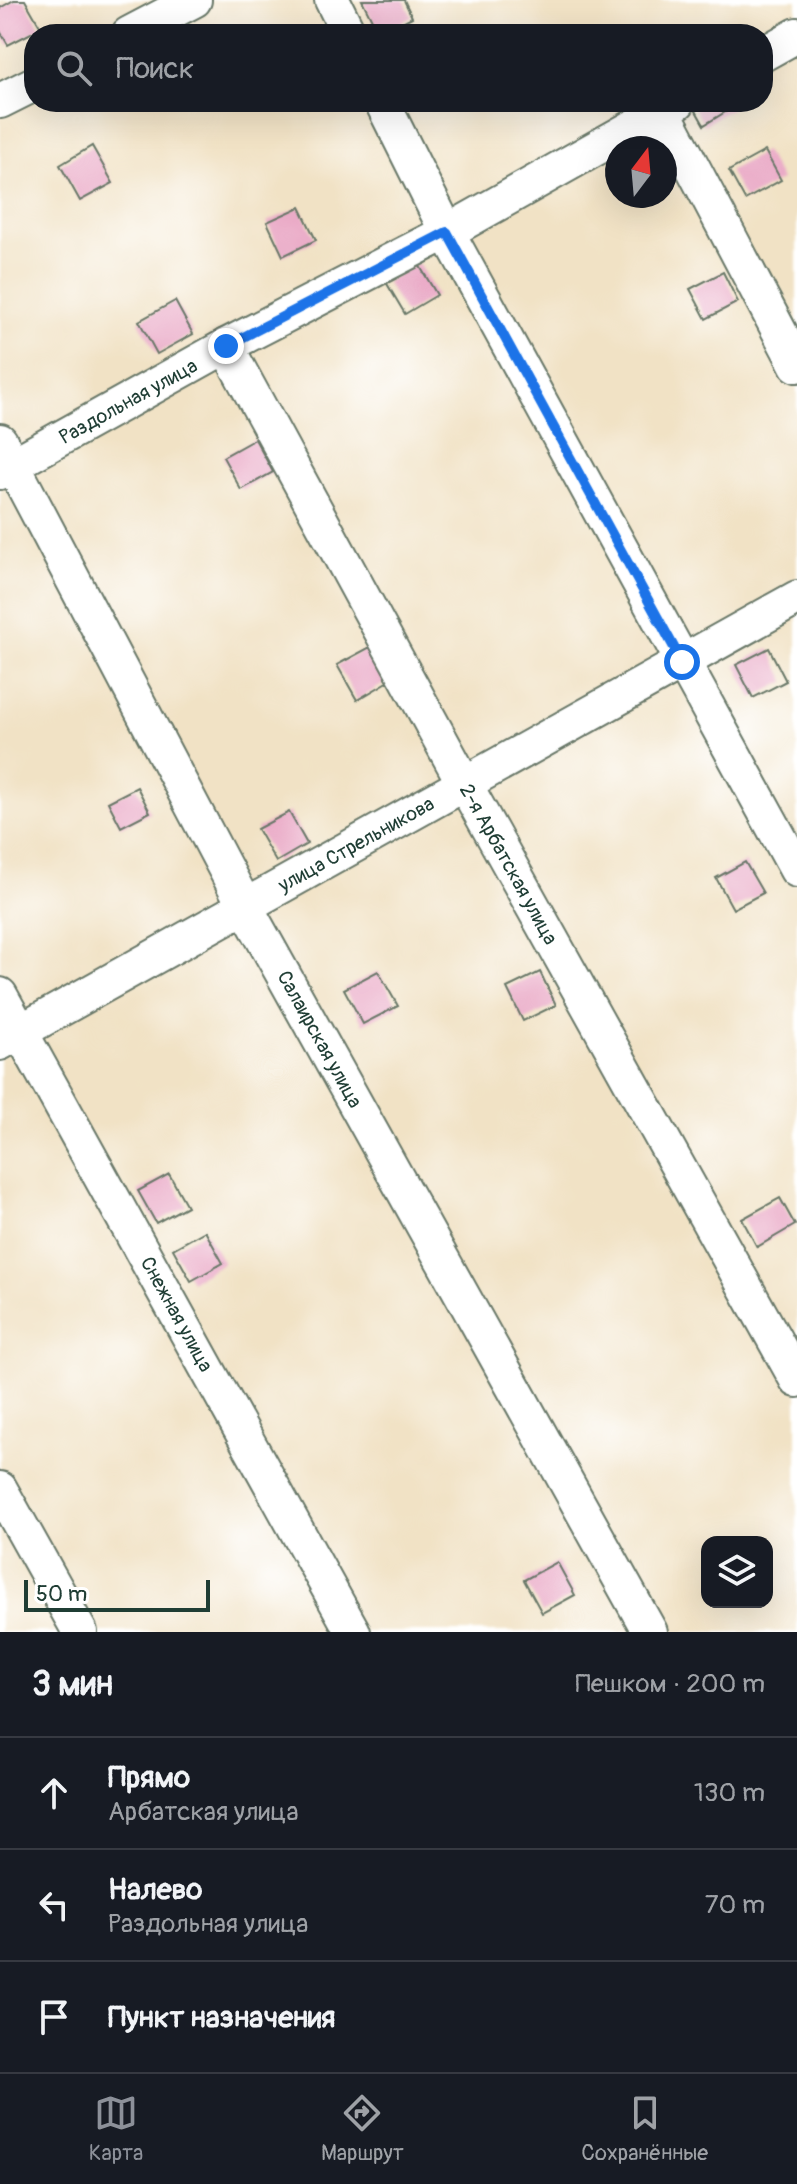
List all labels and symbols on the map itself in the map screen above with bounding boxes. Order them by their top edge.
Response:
north arrow [605,136,677,208]
route end [208,328,244,364]
street label: Раздольная улица [55,353,202,450]
route start [664,644,700,680]
street label: 2-я Арбатская улица [454,779,563,949]
street label: улица Стрельникова [273,791,439,898]
street label: Салаирская улица [272,966,368,1112]
street label: Снежная улица [135,1252,218,1376]
scale bar [24,1576,210,1612]

